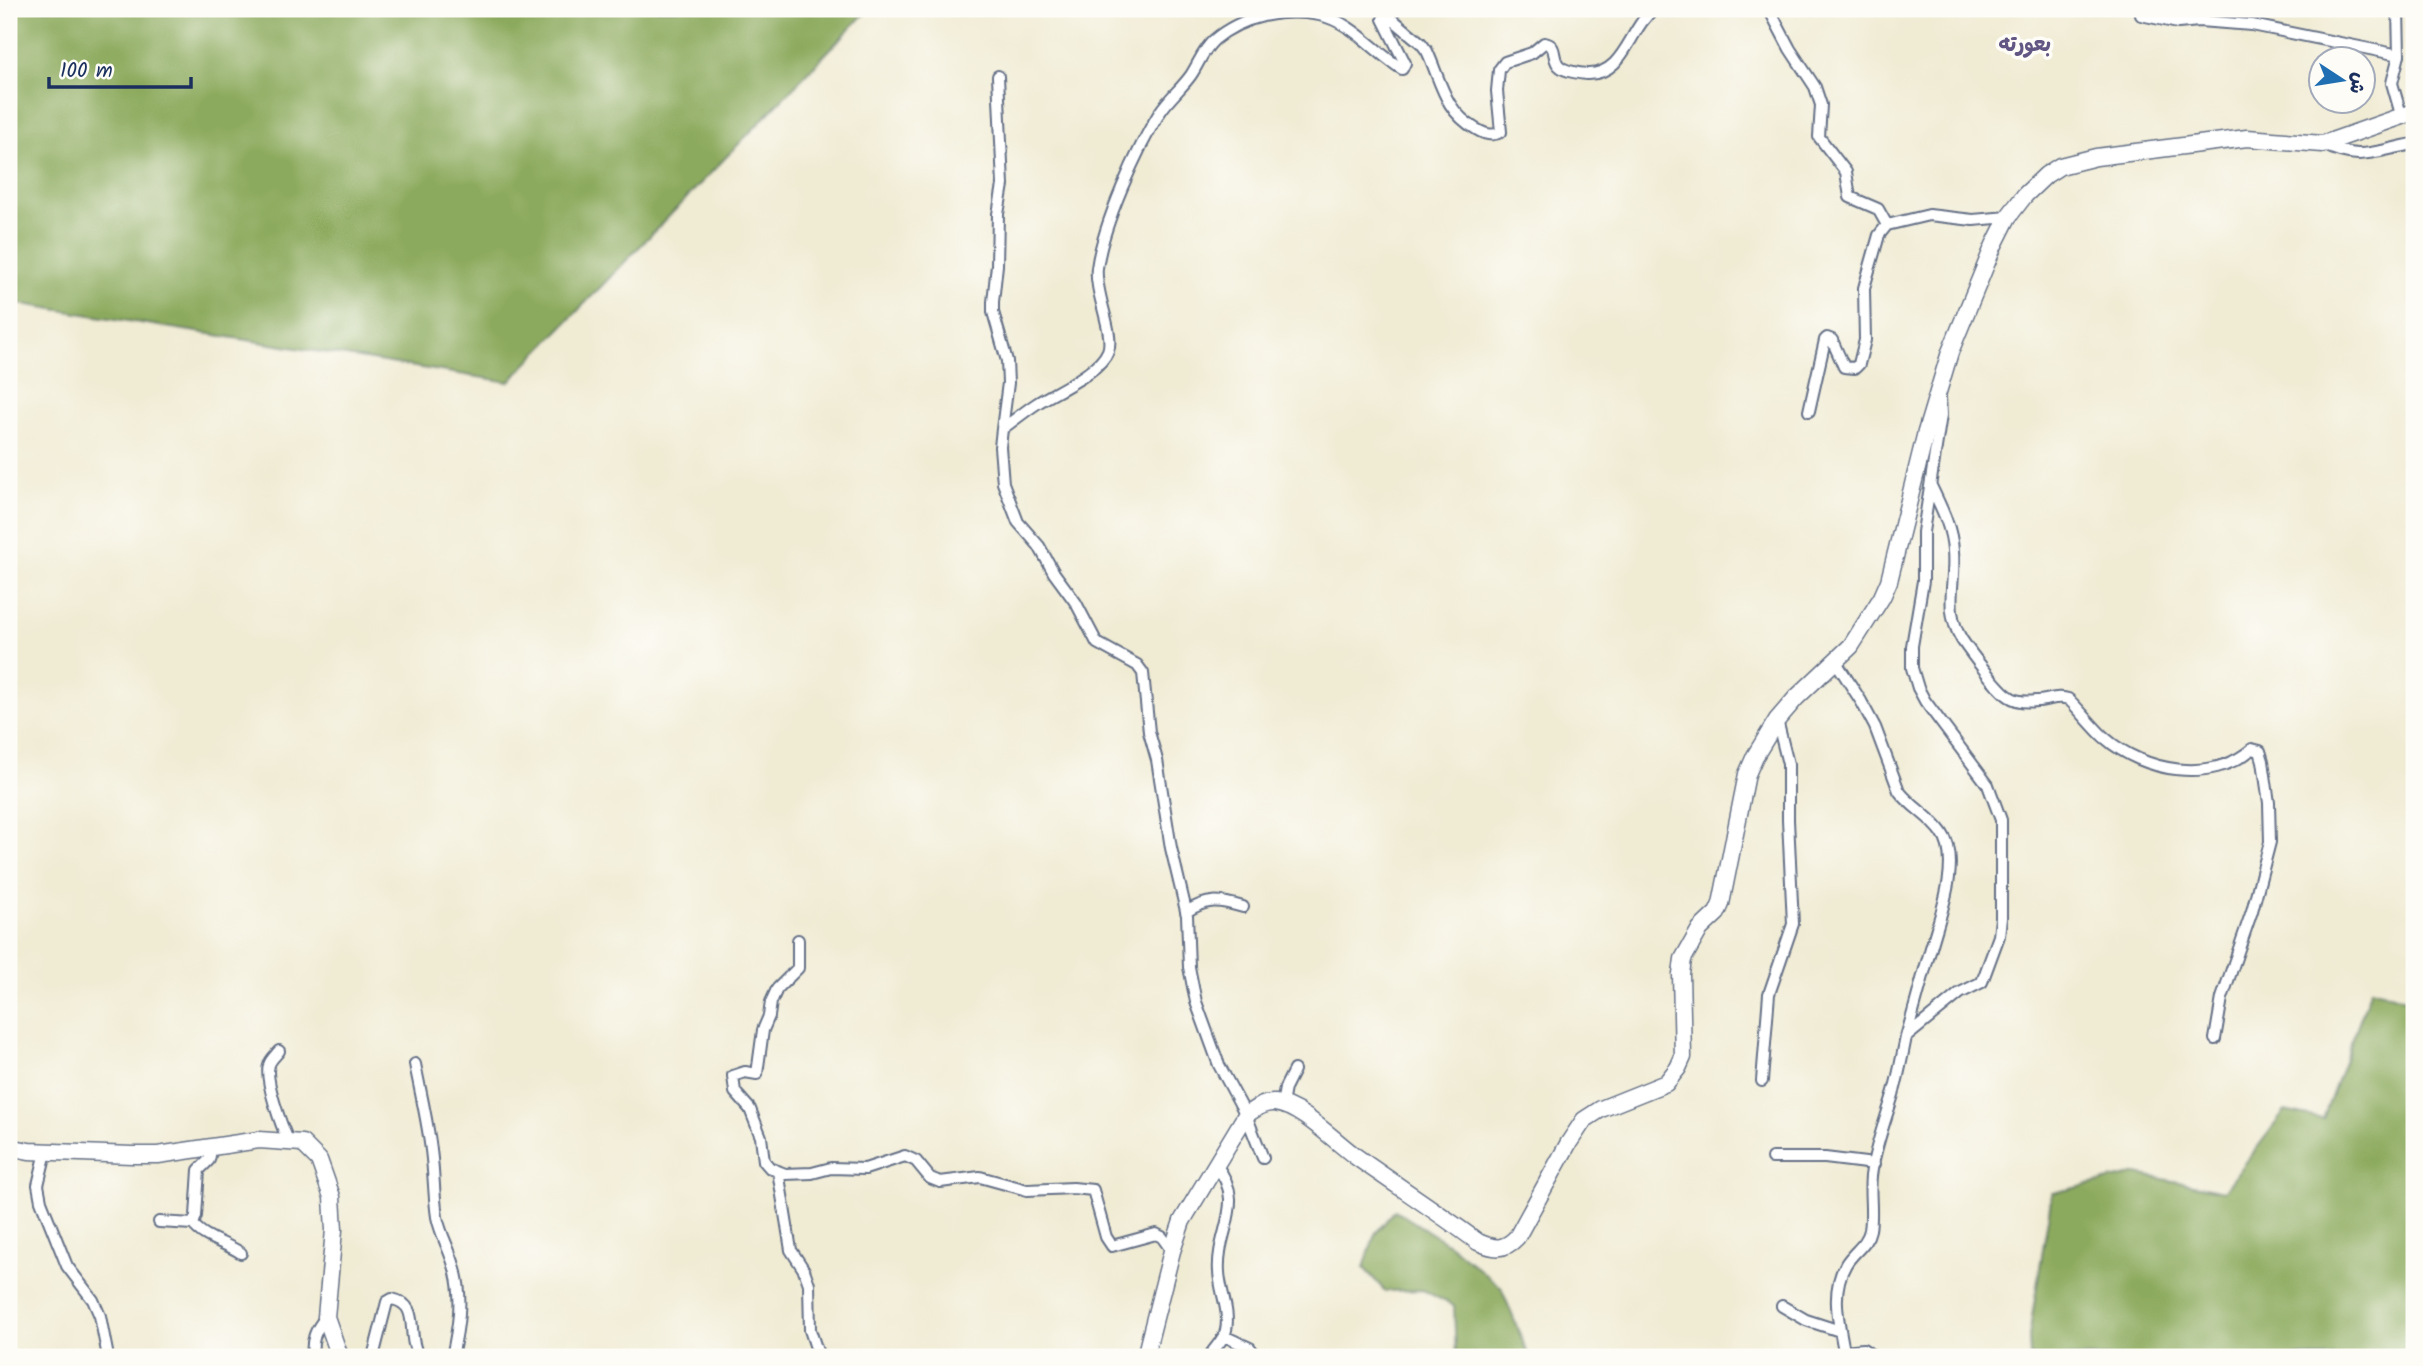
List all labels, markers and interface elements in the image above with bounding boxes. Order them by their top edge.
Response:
district label: بعورته [1999,29,2051,62]
scale bar [49,46,191,90]
north arrow [2308,46,2378,116]
text: 100 m [60,55,113,88]
text: ش [2340,70,2374,97]

